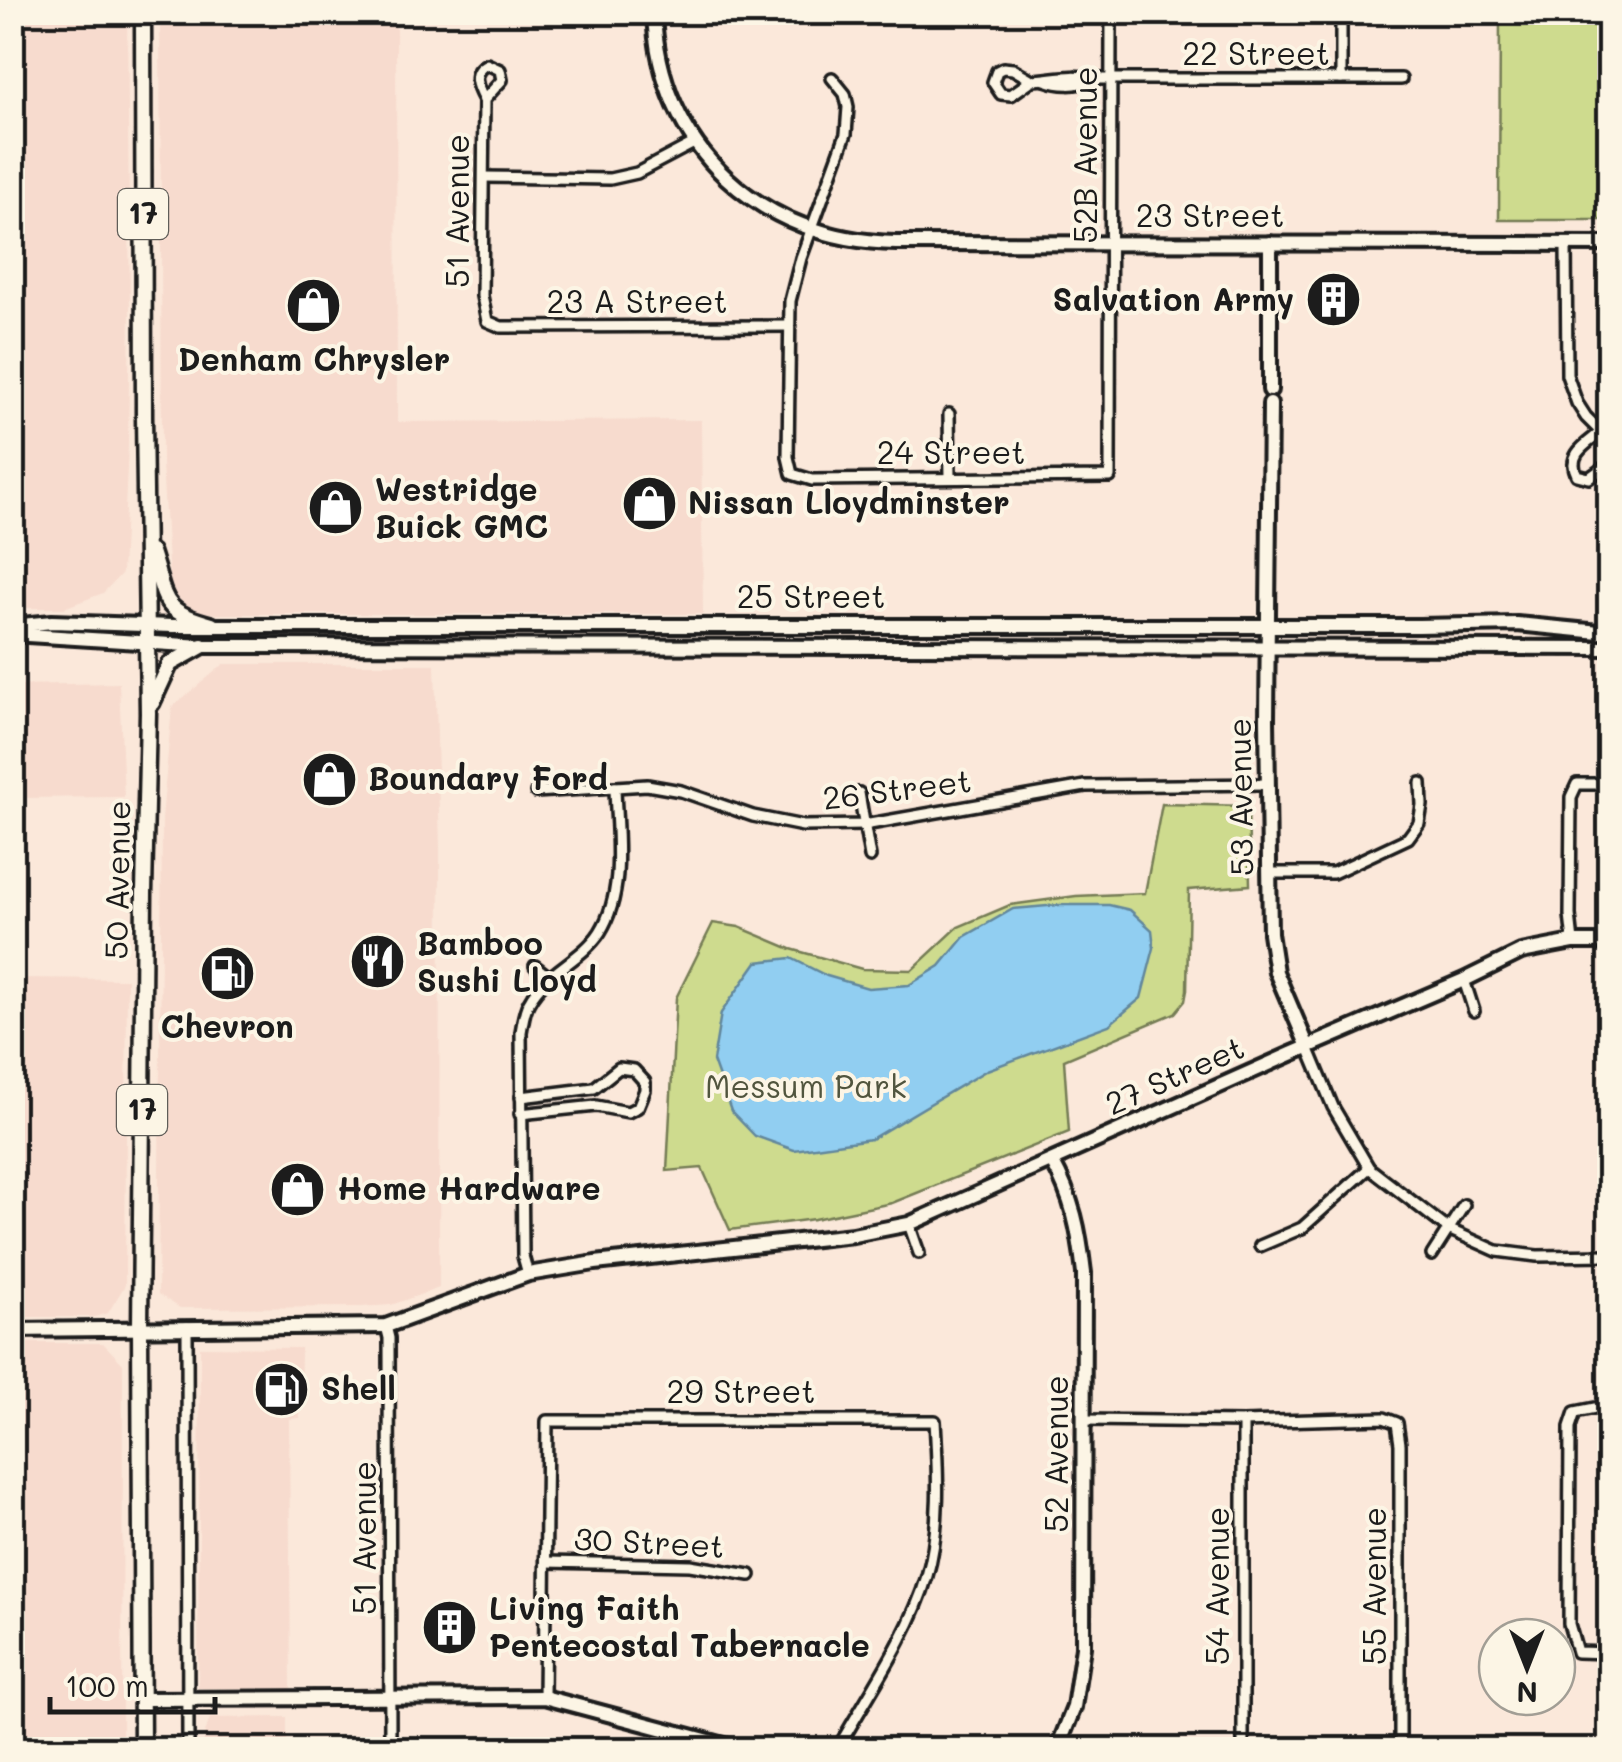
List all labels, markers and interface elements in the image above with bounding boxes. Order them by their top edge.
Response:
street label: 22 Street [1182,31,1330,73]
street label: 52B Avenue [1063,66,1105,244]
street label: 51 Avenue [435,134,477,288]
road number: 17 [118,189,168,239]
street label: 23 Street [1136,193,1284,235]
building icon: Salvation Army [1303,270,1363,330]
shop icon: Denham Chrysler [284,276,344,336]
place label: Salvation Army [1053,277,1294,320]
street label: 23 A Street [546,279,728,321]
place label: Denham Chrysler [178,337,450,380]
street label: 24 Street [877,430,1025,472]
place label: Westridge Buick GMC [375,467,548,546]
shop icon: Nissan Lloydminster [619,473,679,533]
shop icon: Westridge Buick GMC [306,478,366,538]
place label: Nissan Lloydminster [688,480,1010,523]
street label: 25 Street [737,574,885,616]
street label: 53 Avenue [1217,717,1261,877]
shop icon: Boundary Ford [299,749,359,809]
place label: Boundary Ford [368,756,608,799]
street label: 26 Street [820,758,973,818]
street label: 50 Avenue [94,800,138,960]
place label: Bamboo Sushi Lloyd [417,921,597,1001]
restaurant icon: Bamboo Sushi Lloyd [348,932,408,992]
fuel station icon: Chevron [197,943,257,1003]
place label: Chevron [160,1004,294,1046]
street label: 27 Street [1098,1025,1250,1123]
park label: Messum Park [705,1064,907,1106]
road number: 17 [117,1085,167,1135]
shop icon: Home Hardware [268,1159,328,1219]
place label: Home Hardware [337,1166,601,1208]
fuel station icon: Shell [252,1359,312,1419]
place label: Shell [321,1366,396,1408]
street label: 29 Street [667,1369,815,1411]
street label: 52 Avenue [1034,1375,1076,1533]
street label: 51 Avenue [342,1461,384,1615]
street label: 54 Avenue [1195,1507,1237,1665]
street label: 55 Avenue [1352,1507,1394,1665]
street label: 30 Street [573,1516,725,1566]
place label: Living Faith Pentecostal Tabernacle [489,1586,870,1665]
building icon: Living Faith Pentecostal Tabernacle [420,1597,480,1657]
north arrow [1477,1617,1577,1717]
scale bar [50,1652,215,1714]
text: 100 m [65,1665,149,1705]
text: N [1516,1675,1538,1711]

